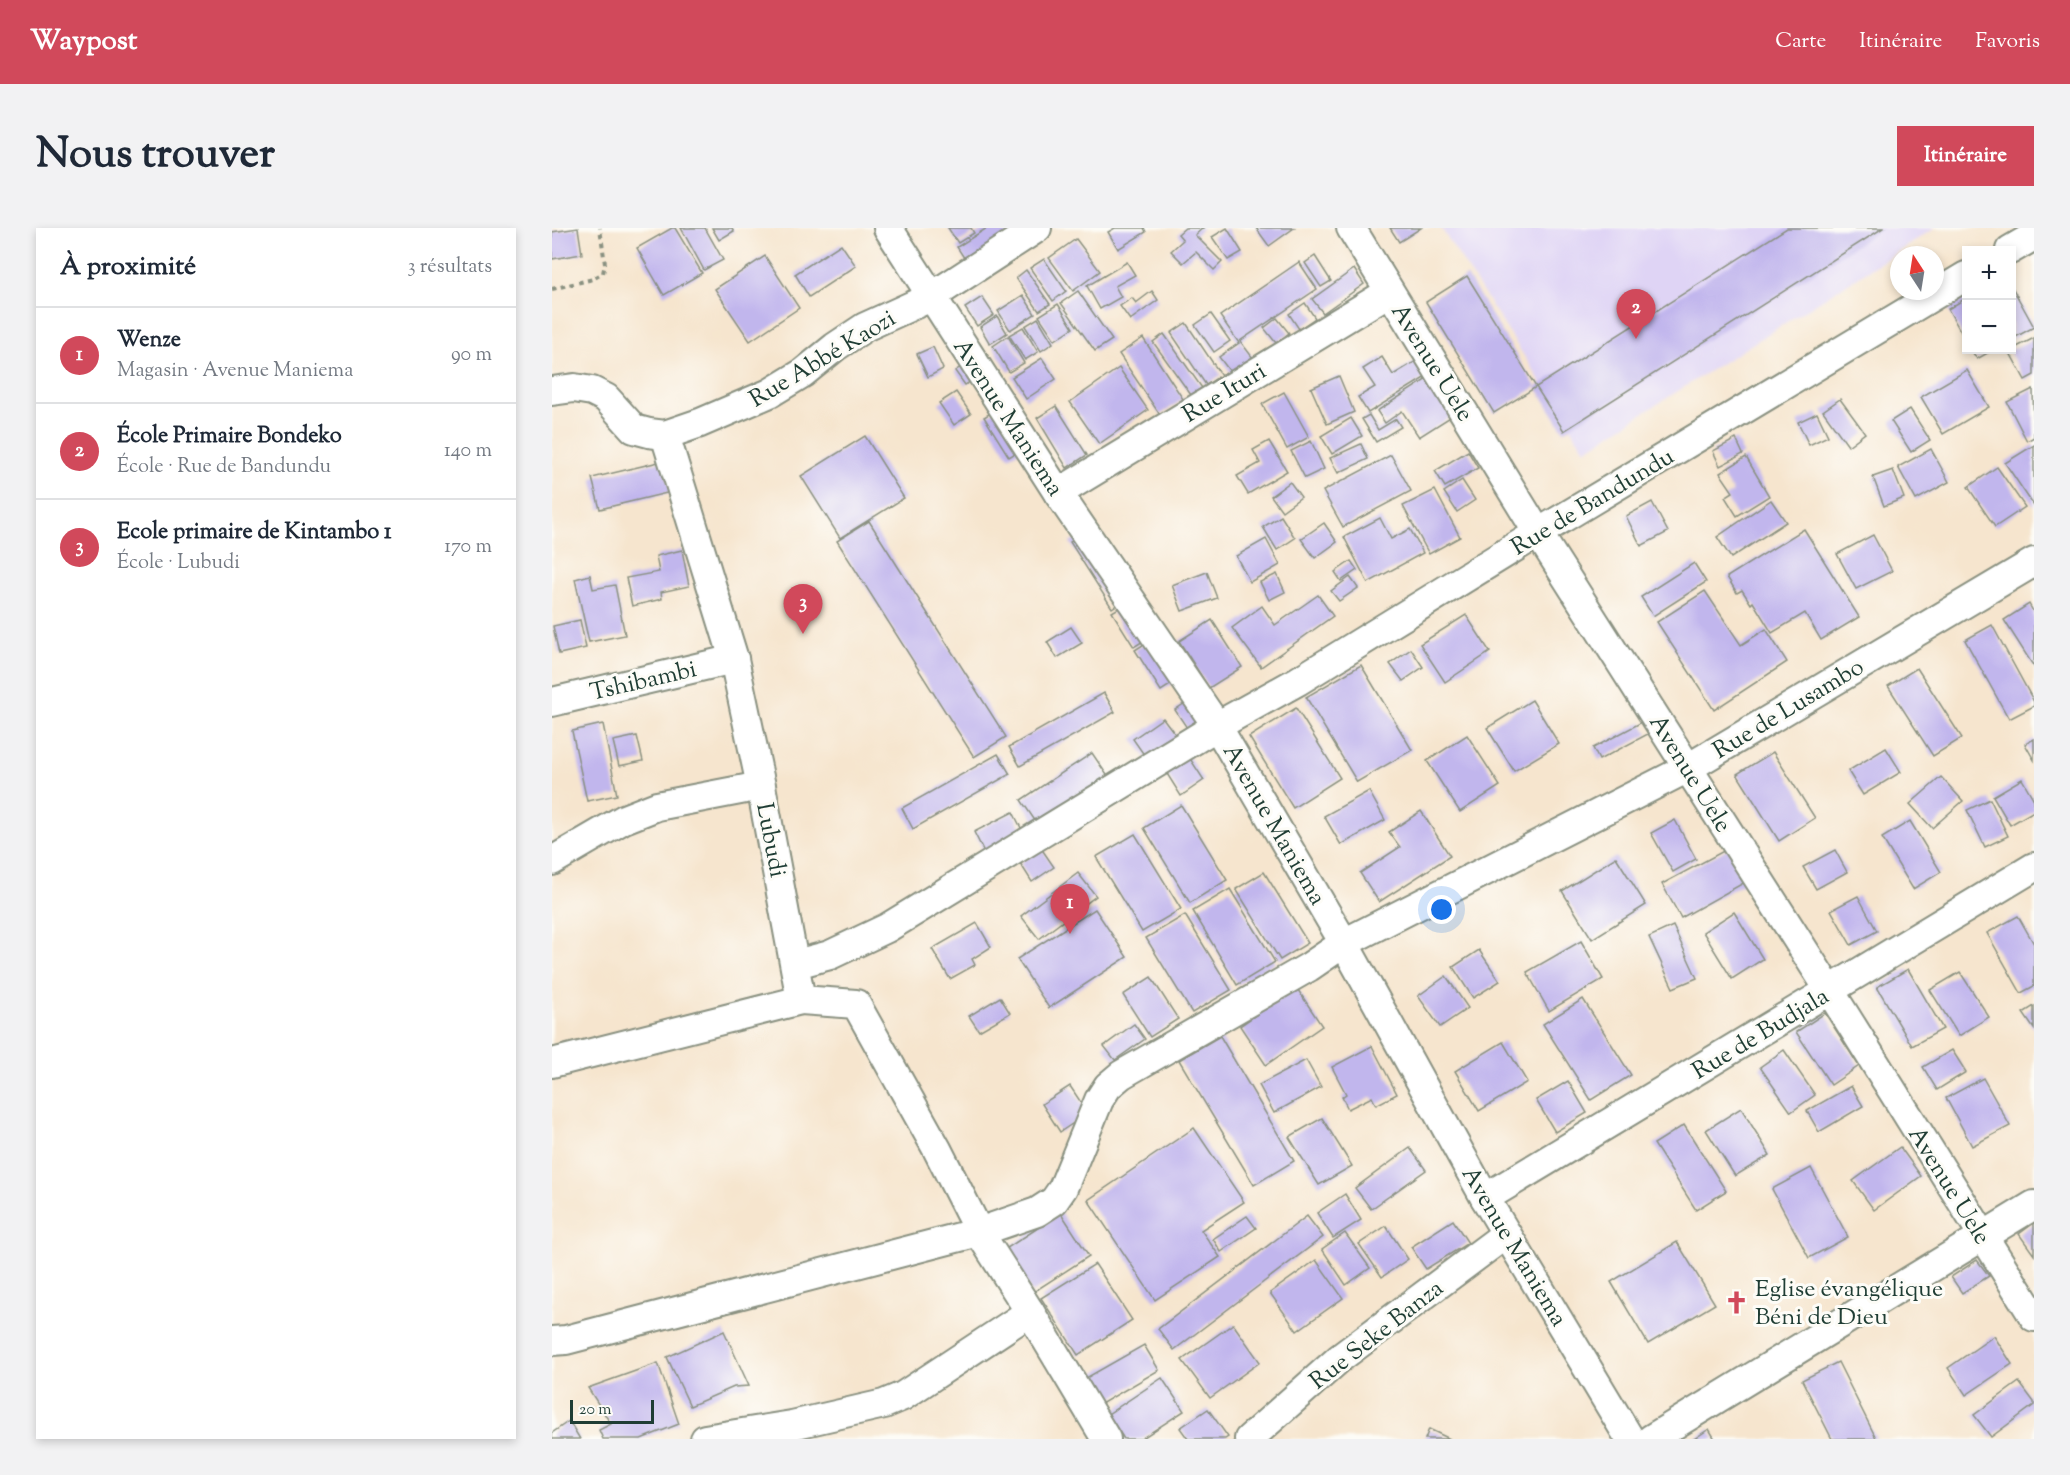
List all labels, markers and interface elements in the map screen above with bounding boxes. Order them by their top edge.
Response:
text: Waypost [30,22,137,62]
text: Carte [1775,27,1826,57]
text: Itinéraire [1859,27,1942,57]
text: Favoris [1975,27,2040,57]
text: Nous trouver [36,126,275,186]
button: Itinéraire [1897,126,2034,186]
north arrow [1890,246,1944,300]
map controls [1962,246,2016,354]
button: + [1962,246,2016,300]
text: À proximité [60,249,196,286]
text: 3 résultats [408,253,492,282]
pin: 2 [1616,290,1656,339]
street label: Avenue Uele [1382,298,1481,429]
button: − [1962,300,2016,354]
street label: Rue Abbé Kaozi [743,302,903,417]
text: Wenze [117,325,181,357]
street label: Avenue Maniema [944,333,1071,503]
text: 1 [76,341,83,370]
text: 90 m [451,341,492,370]
street label: Rue Ituri [1177,355,1274,432]
text: Magasin · Avenue Maniema [117,357,353,386]
text: École Primaire Bondeko [117,421,342,453]
text: 2 [75,437,84,466]
text: 140 m [444,437,492,466]
street label: Rue de Bandundu [1505,441,1681,565]
text: École · Rue de Bandundu [117,453,331,482]
text: Ecole primaire de Kintambo 1 [117,517,391,549]
text: 3 [75,533,84,562]
text: 170 m [444,533,492,562]
text: École · Lubudi [117,549,240,578]
pin: 3 [784,584,822,634]
street label: Rue de Lusambo [1707,651,1871,768]
street label: Tshibambi [587,653,700,711]
street label: Avenue Uele [1640,709,1739,840]
street label: Avenue Maniema [1213,738,1333,912]
street label: Lubudi [746,800,794,881]
pin: 1 [1050,884,1090,934]
your location [1427,895,1456,924]
street label: Rue de Budjala [1686,980,1836,1089]
street label: Avenue Uele [1899,1121,1998,1252]
street label: Avenue Maniema [1452,1161,1575,1334]
street label: Rue Seke Banza [1303,1272,1451,1399]
place label: Eglise évangélique Béni de Dieu [1755,1273,1943,1335]
church icon: Eglise évangélique Béni de Dieu [1724,1289,1750,1315]
scale bar [570,1397,654,1424]
text: 20 m [579,1399,612,1422]

